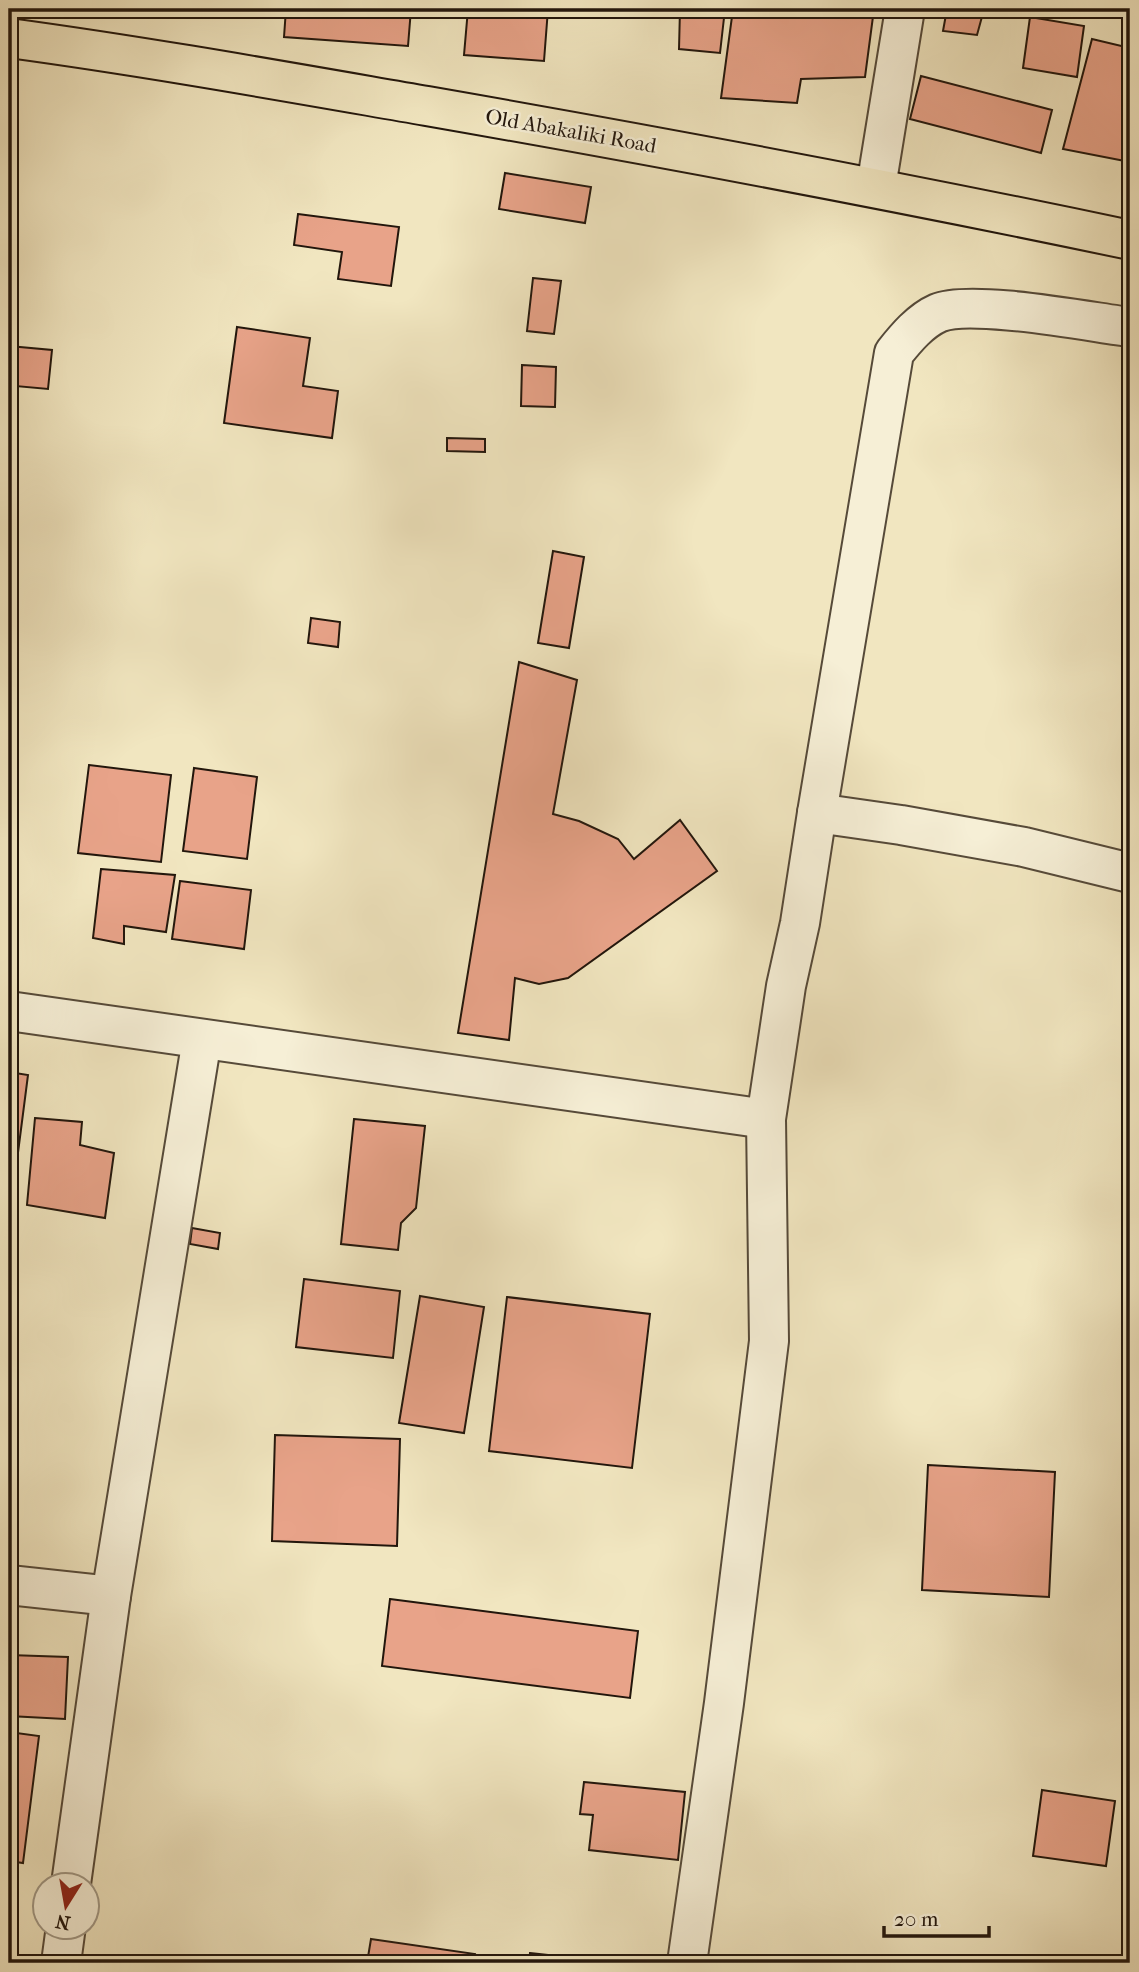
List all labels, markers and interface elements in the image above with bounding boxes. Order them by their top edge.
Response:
street label: Old Abakaliki Road [484,104,659,158]
north arrow [32,1870,102,1940]
scale bar [884,1895,988,1939]
text: 20 m [894,1907,939,1931]
text: N [53,1909,72,1934]

